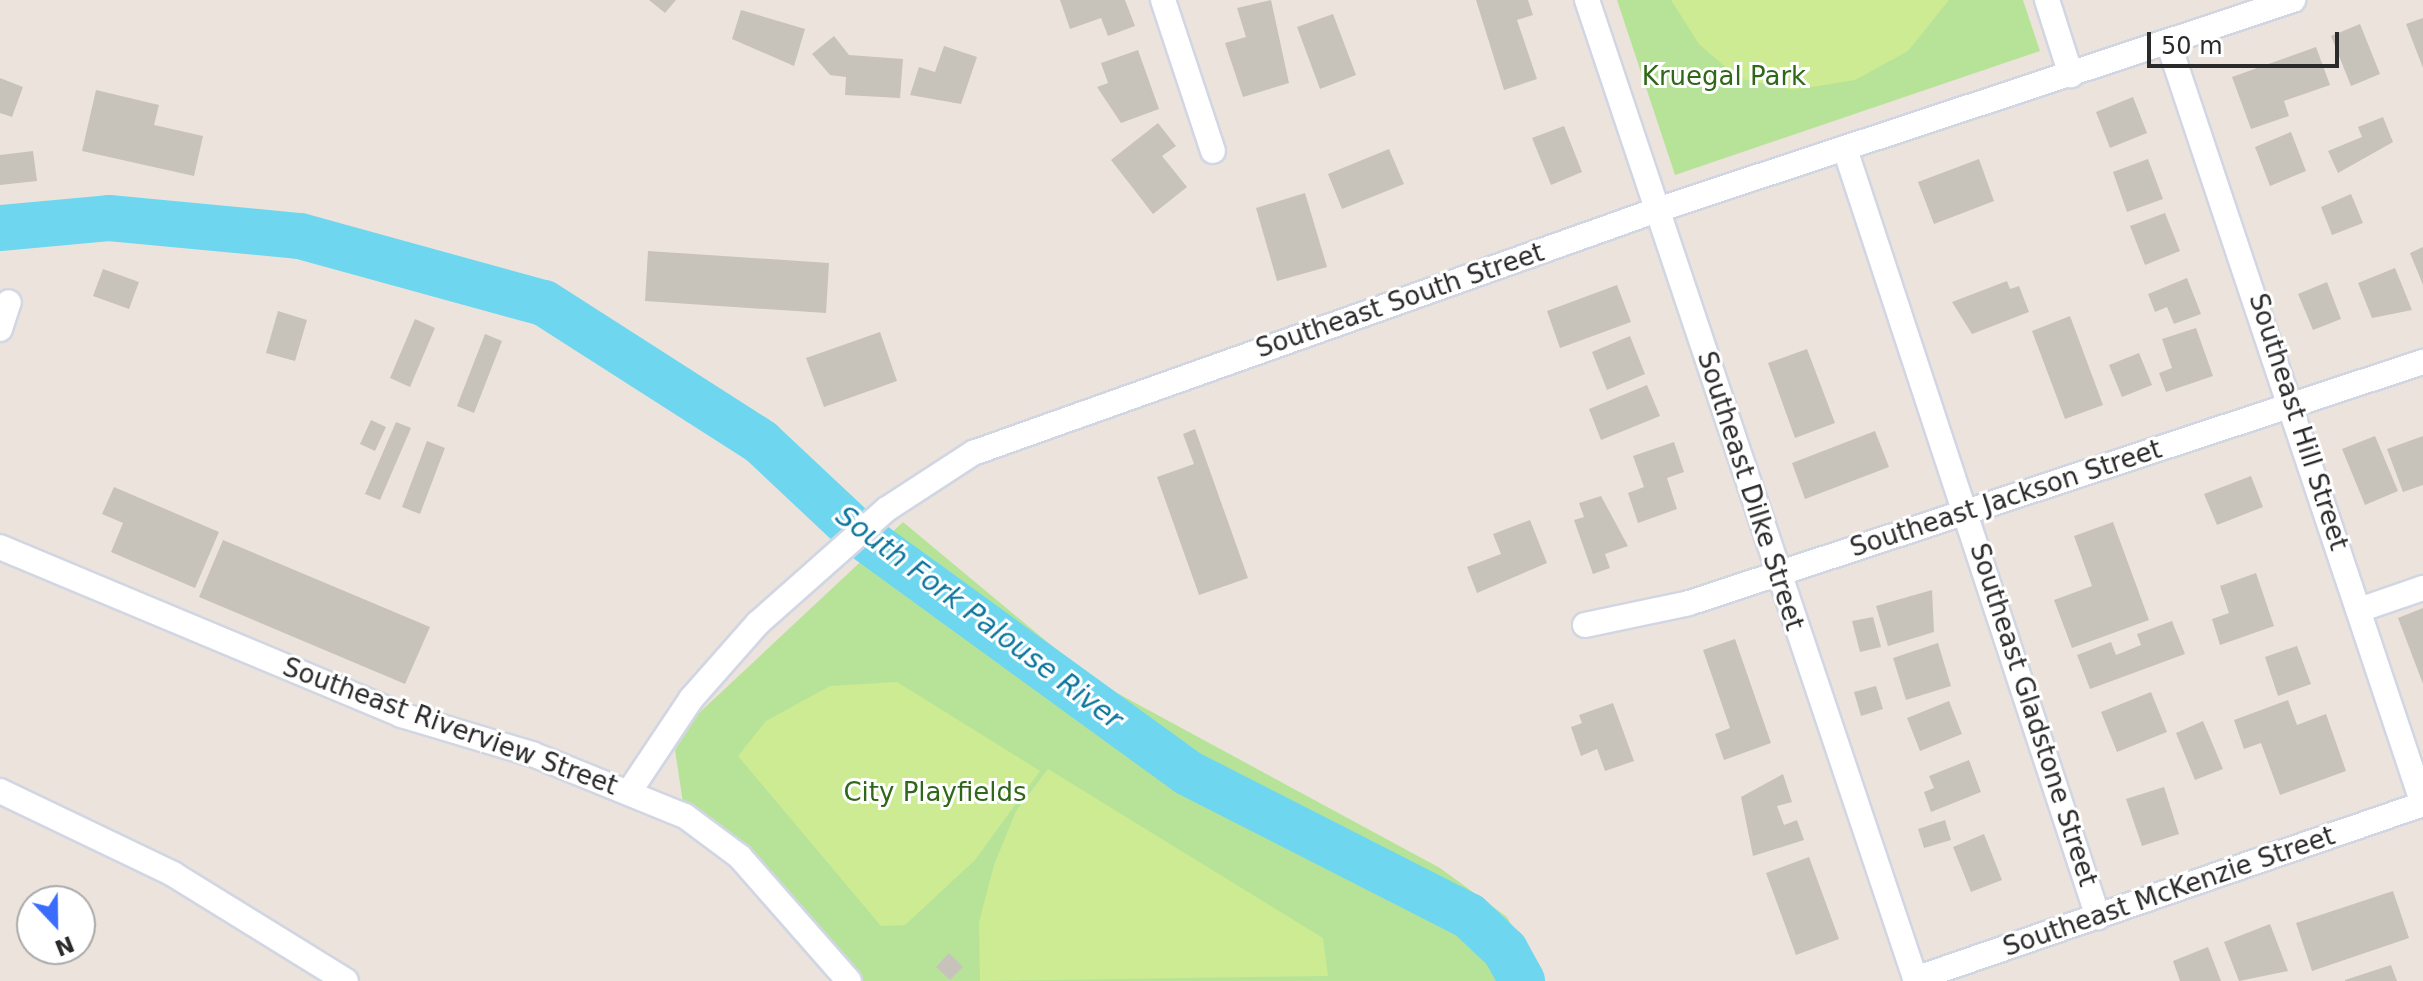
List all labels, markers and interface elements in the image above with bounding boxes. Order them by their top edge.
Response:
scale bar [2151,16,2343,66]
text: 50 m [2161,32,2223,60]
park label: Kruegal Park [1642,61,1806,93]
street label: Southeast South Street [1252,237,1548,365]
street label: Southeast Hill Street [2242,290,2354,554]
street label: Southeast Dilke Street [1690,348,1810,634]
street label: Southeast Jackson Street [1846,434,2166,564]
water label: South Fork Palouse River [829,499,1129,737]
street label: Southeast Gladstone Street [1963,540,2103,890]
street label: Southeast Riverview Street [278,652,622,802]
park label: City Playfields [843,777,1027,809]
street label: Southeast McKenzie Street [1999,821,2339,963]
north arrow [16,885,96,965]
text: N [51,931,78,961]

